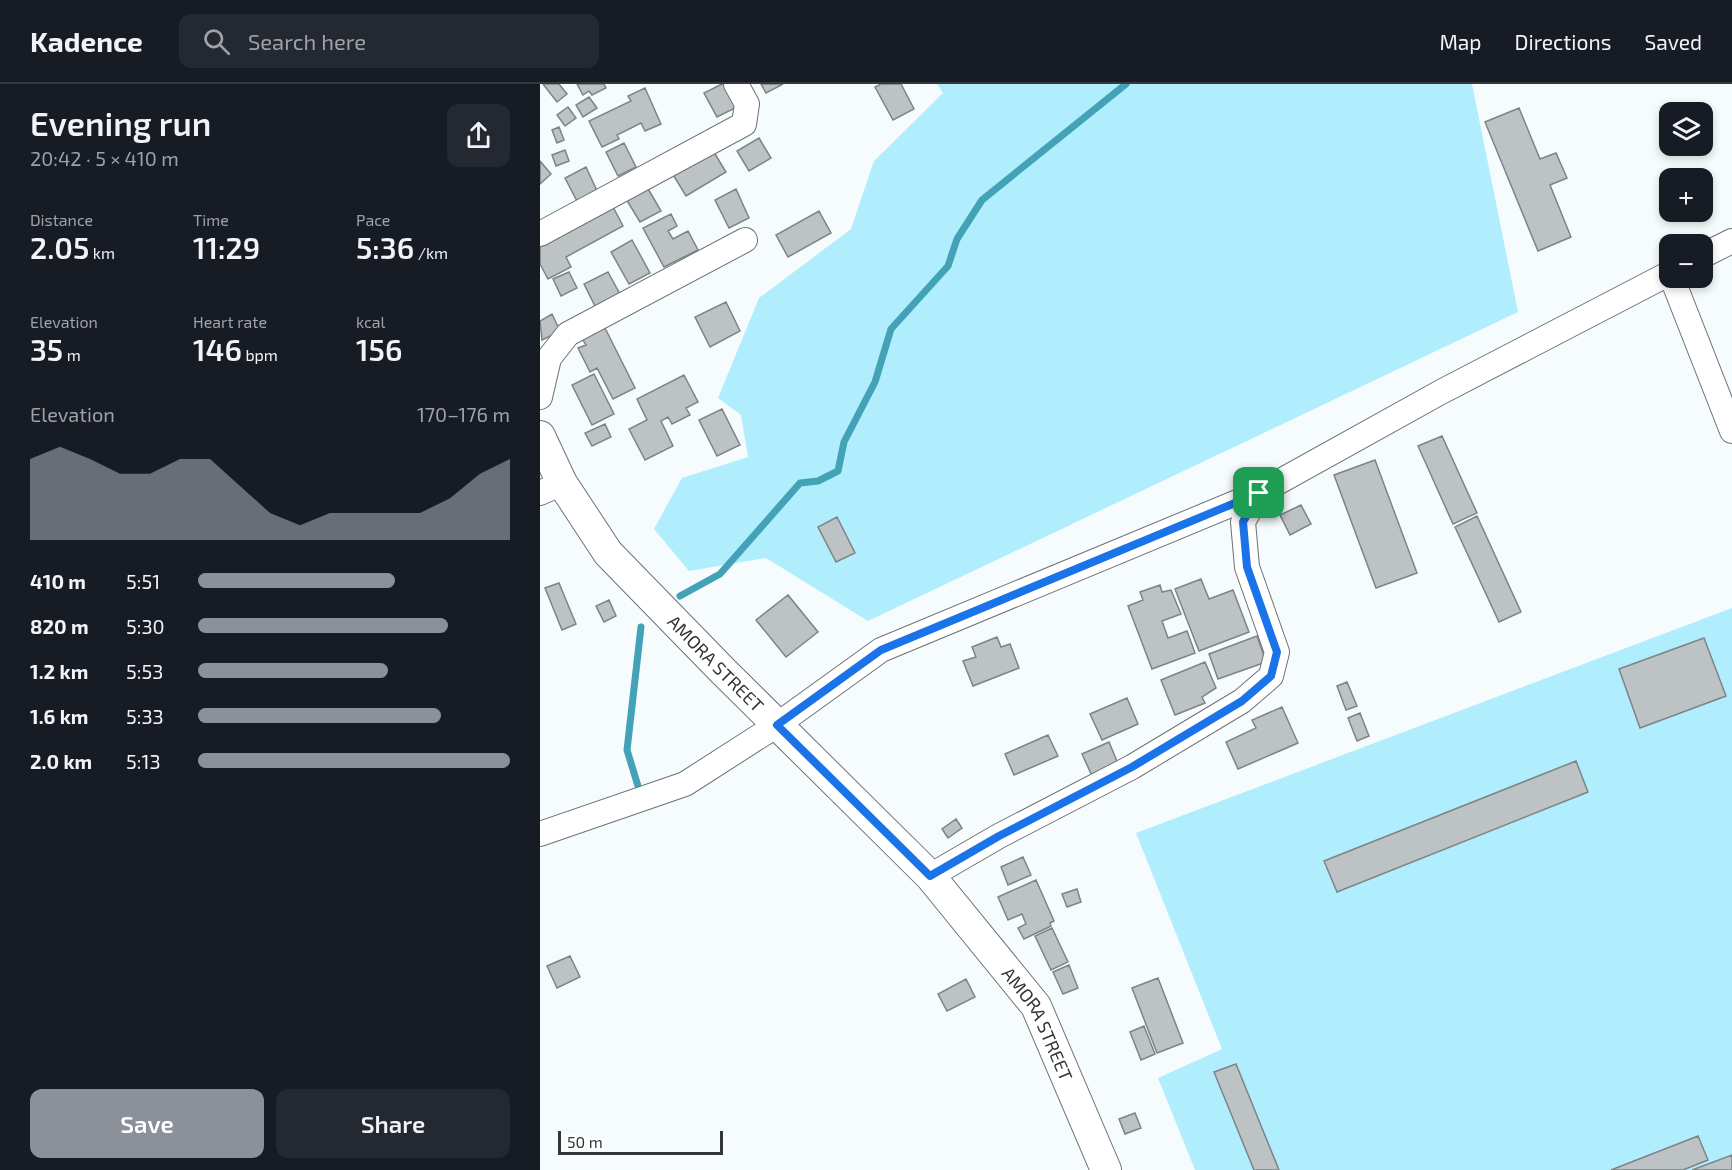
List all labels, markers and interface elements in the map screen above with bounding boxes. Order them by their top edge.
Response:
search box [179,14,599,68]
text: Kadence [30,24,143,58]
icon: search [200,25,233,58]
text: Search here [248,28,366,54]
text: Map [1439,29,1482,54]
text: Directions [1515,29,1611,54]
text: Saved [1644,29,1702,54]
map controls [1659,102,1713,288]
button: layers [1659,102,1713,156]
text: Evening run [30,103,211,143]
button: share [447,104,510,167]
text: 20:42 · 5 × 410 m [30,146,179,170]
button: + [1659,168,1713,222]
text: Distance [30,210,93,229]
text: Time [193,210,229,229]
text: Pace [356,210,390,229]
text: 2.05 [30,229,89,265]
text: 11:29 [193,229,260,265]
text: 5:36 [356,229,414,265]
button: − [1659,234,1713,288]
text: km [89,243,115,262]
text: /km [414,243,448,262]
text: Elevation [30,312,98,331]
text: Heart rate [193,312,267,331]
text: kcal [356,312,385,331]
text: 35 [30,331,63,367]
text: 146 [193,331,242,367]
text: 156 [356,331,402,367]
text: m [63,345,81,364]
text: bpm [242,345,278,364]
text: Elevation [30,402,115,426]
text: 170–176 m [417,402,510,426]
pin [1233,467,1284,518]
icon: arrive [1242,476,1275,509]
text: 410 m [30,569,86,593]
text: 5:51 [126,569,160,593]
street label: AMORA STREET [663,610,769,717]
text: 820 m [30,614,89,638]
text: 5:30 [126,614,165,638]
text: 1.2 km [30,659,88,683]
text: 5:53 [126,659,163,683]
text: 1.6 km [30,704,88,728]
text: 5:33 [126,704,164,728]
text: 2.0 km [30,749,92,773]
text: 5:13 [126,749,161,773]
street label: AMORA STREET [998,963,1078,1085]
button: Save [30,1089,264,1158]
button: Share [276,1089,510,1158]
scale bar [558,1128,723,1156]
text: 50 m [567,1132,603,1151]

